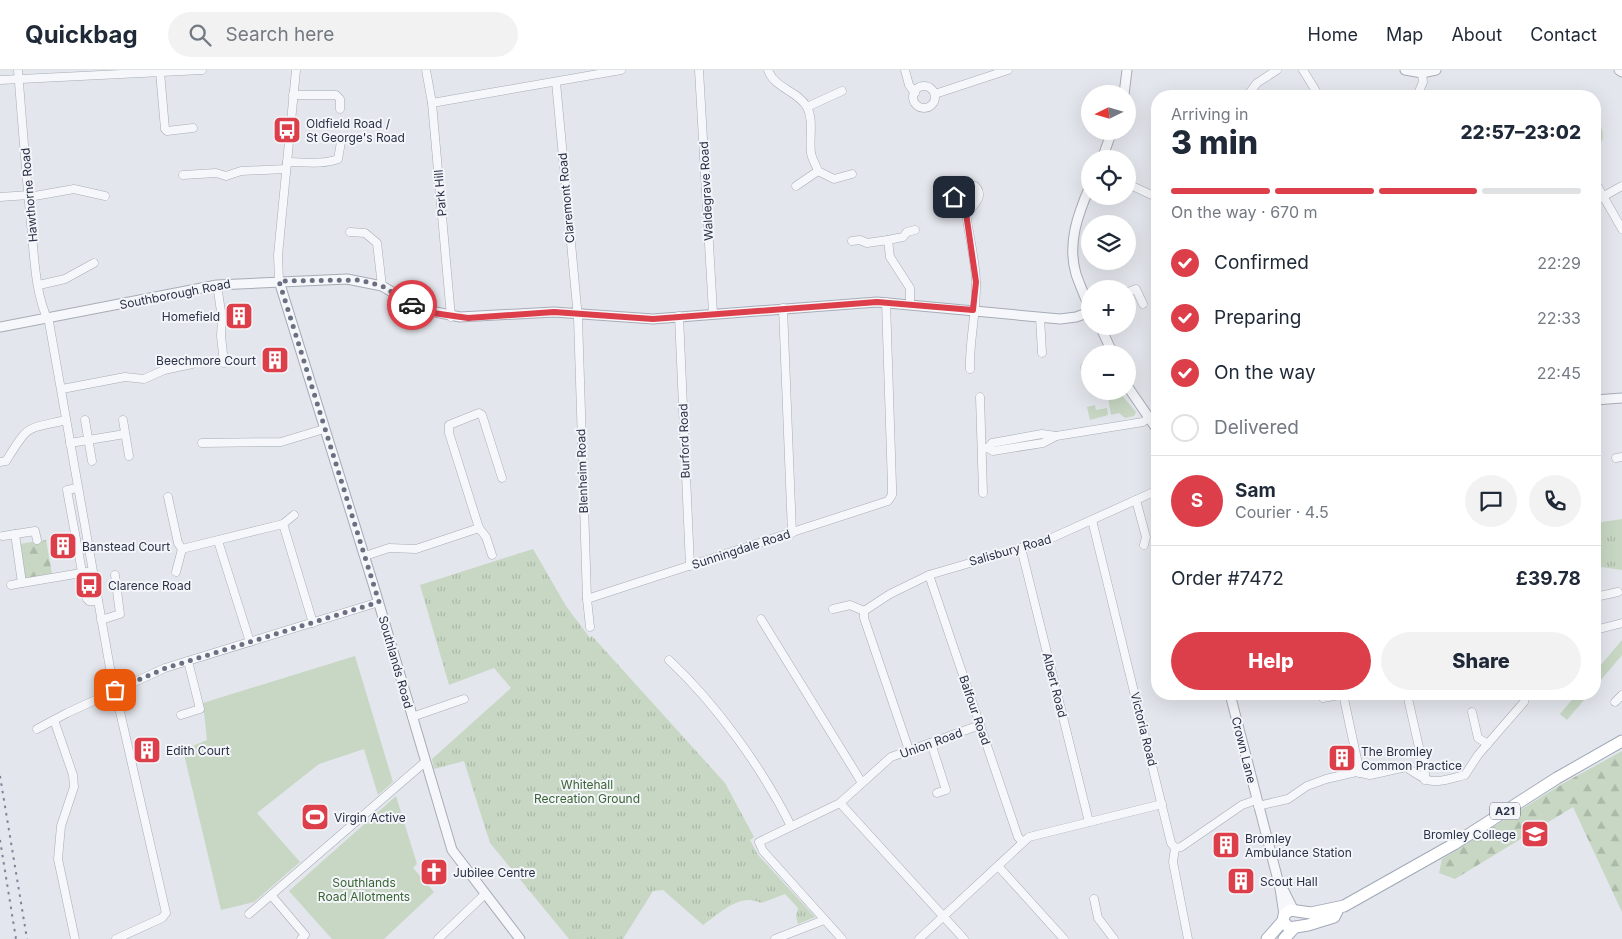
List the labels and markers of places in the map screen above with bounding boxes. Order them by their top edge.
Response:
bus stop icon: Oldfield Road / St George's Road [272,115,302,145]
place label: Oldfield Road / St George's Road [306,116,405,145]
pin [933,176,975,218]
building icon: Homefield [224,301,254,331]
place label: Homefield [162,309,220,324]
building icon: Beechmore Court [260,345,290,375]
place label: Beechmore Court [156,353,256,368]
building icon: Banstead Court [48,531,78,561]
place label: Banstead Court [82,539,170,554]
bus stop icon: Clarence Road [74,570,104,600]
place label: Clarence Road [108,578,191,593]
pin [94,669,136,711]
building icon: Edith Court [132,735,162,765]
place label: Edith Court [166,743,230,758]
building icon: The Bromley Common Practice [1327,743,1357,773]
place label: The Bromley Common Practice [1361,744,1462,773]
sports icon: Virgin Active [300,802,330,832]
place label: Virgin Active [334,810,406,825]
school or university icon: Bromley College [1520,819,1550,849]
place label: Bromley College [1423,827,1516,842]
building icon: Bromley Ambulance Station [1211,830,1241,860]
place label: Bromley Ambulance Station [1245,831,1352,860]
church icon: Jubilee Centre [419,857,449,887]
place label: Jubilee Centre [453,865,536,880]
building icon: Scout Hall [1226,866,1256,896]
place label: Scout Hall [1260,874,1318,889]

